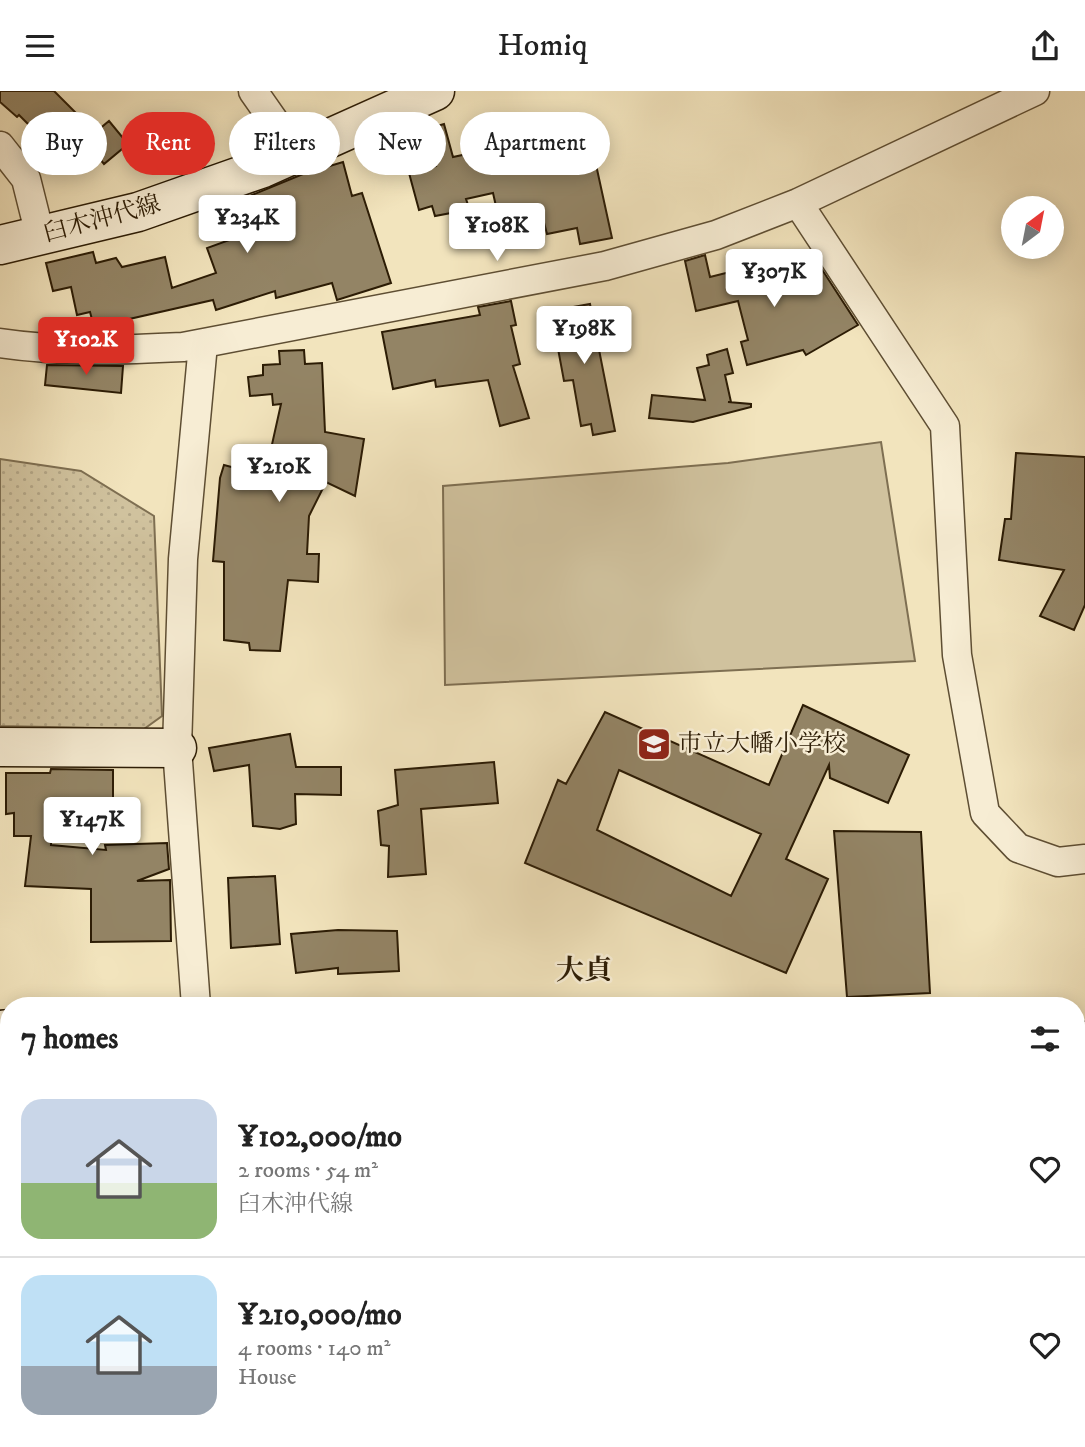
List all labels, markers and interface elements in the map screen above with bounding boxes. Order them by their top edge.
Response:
text: Homiq [497,26,588,66]
icon: menu [21,27,59,65]
icon: share [1026,27,1064,65]
chip: Buy [21,112,107,175]
chip: Rent [121,112,215,175]
chip: Filters [229,112,340,175]
chip: New [354,112,446,175]
chip: Apartment [460,112,610,175]
street label: 臼木沖代線 [40,189,164,249]
pin: ¥234K [198,195,296,255]
north arrow [1001,196,1064,259]
map controls [1001,196,1064,259]
text: ¥234K [215,203,279,232]
pin: ¥108K [448,204,546,263]
text: ¥108K [465,211,529,240]
pin: ¥307K [725,249,823,309]
text: ¥307K [742,257,806,286]
pin: ¥198K [535,307,633,366]
text: ¥198K [553,314,615,343]
pin: ¥102K [37,317,135,377]
text: ¥102K [54,325,118,354]
pin: ¥210K [230,445,328,504]
text: ¥210K [247,452,311,481]
school or university icon: 市立大幡小学校 [635,725,673,763]
place label: 市立大幡小学校 [678,729,846,759]
pin: ¥147K [43,797,141,857]
text: ¥147K [60,805,124,834]
district label: 大貞 [556,953,612,988]
icon: filters [1026,1020,1064,1058]
text: 7 homes [21,1021,118,1058]
text: ¥102,000/mo [238,1119,402,1156]
icon: home [77,1127,161,1211]
icon: heart [1026,1150,1064,1188]
text: 2 rooms · 54 m² [238,1156,378,1185]
text: 臼木沖代線 [238,1190,353,1219]
text: ¥210,000/mo [238,1297,402,1334]
icon: home [77,1303,161,1387]
icon: heart [1026,1326,1064,1364]
text: 4 rooms · 140 m² [238,1334,391,1363]
text: House [238,1363,296,1392]

